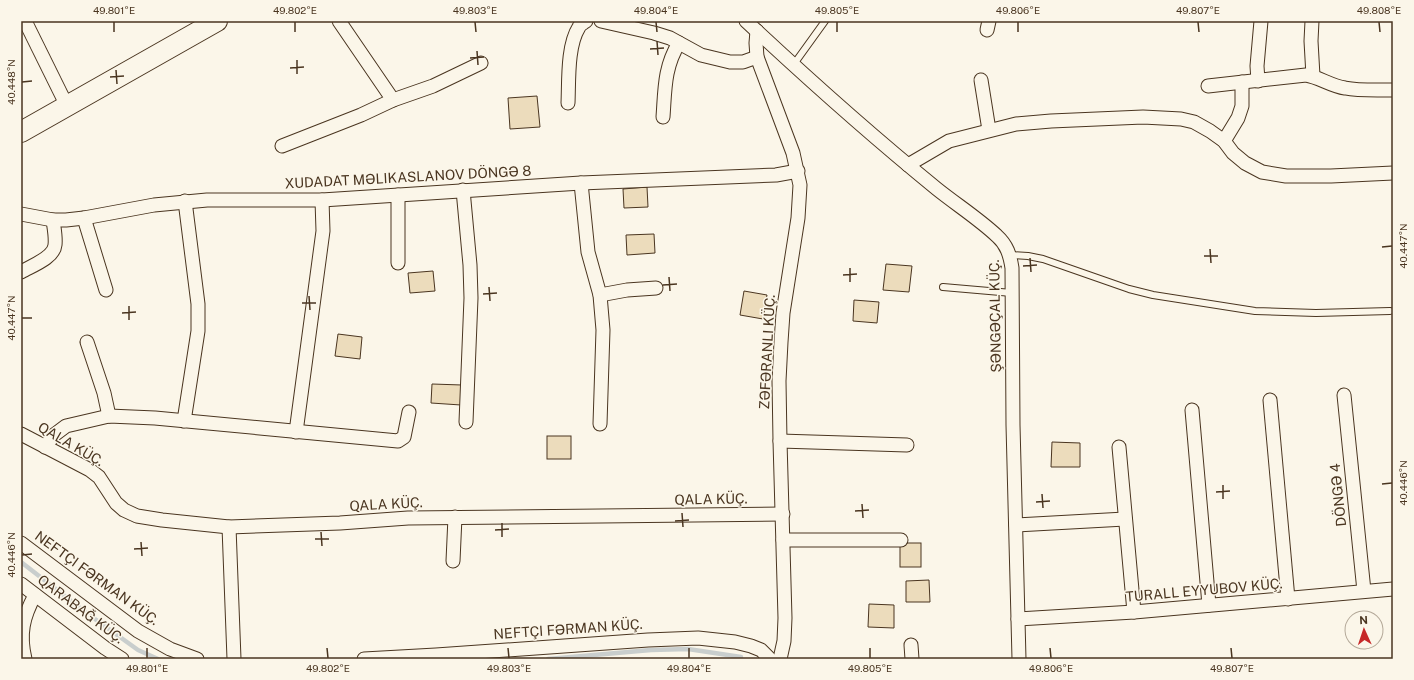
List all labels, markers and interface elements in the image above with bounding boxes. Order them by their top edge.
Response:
text: 49.801°E [93,4,135,16]
text: 49.802°E [273,4,317,16]
text: 49.803°E [453,4,497,16]
text: 49.804°E [634,4,678,16]
text: 49.805°E [815,4,859,16]
text: 49.806°E [996,4,1040,16]
text: 49.807°E [1176,4,1220,16]
text: 49.808°E [1357,4,1401,16]
text: 40.448°N [5,59,17,105]
street label: XUDADAT MƏLIKASLANOV DÖNGƏ 8 [284,161,532,191]
text: 40.447°N [1397,223,1409,269]
street label: ŞƏNGƏÇAL KÜÇ. [984,259,1004,373]
street label: ZƏFƏRANLI KÜÇ. [754,294,778,410]
text: 40.447°N [5,295,17,341]
street label: QALA KÜÇ. [35,417,108,469]
text: 40.446°N [1397,460,1409,506]
street label: DÖNGƏ 4 [1325,463,1349,528]
street label: QALA KÜÇ. [674,488,748,508]
street label: QALA KÜÇ. [349,492,423,514]
street label: NEFTÇI FƏRMAN KÜÇ. [32,526,163,628]
text: 40.446°N [5,532,17,578]
street label: QARABAĞ KÜÇ. [35,570,128,647]
street label: TURALL EYYUBOV KÜÇ. [1125,573,1283,605]
north arrow [1344,610,1384,650]
street label: NEFTÇI FƏRMAN KÜÇ. [493,614,643,642]
text: N [1359,614,1368,626]
text: 49.801°E [126,662,168,674]
text: 49.802°E [306,662,350,674]
text: 49.803°E [487,662,531,674]
text: 49.804°E [667,662,711,674]
text: 49.805°E [848,662,892,674]
text: 49.806°E [1029,662,1073,674]
text: 49.807°E [1210,662,1254,674]

